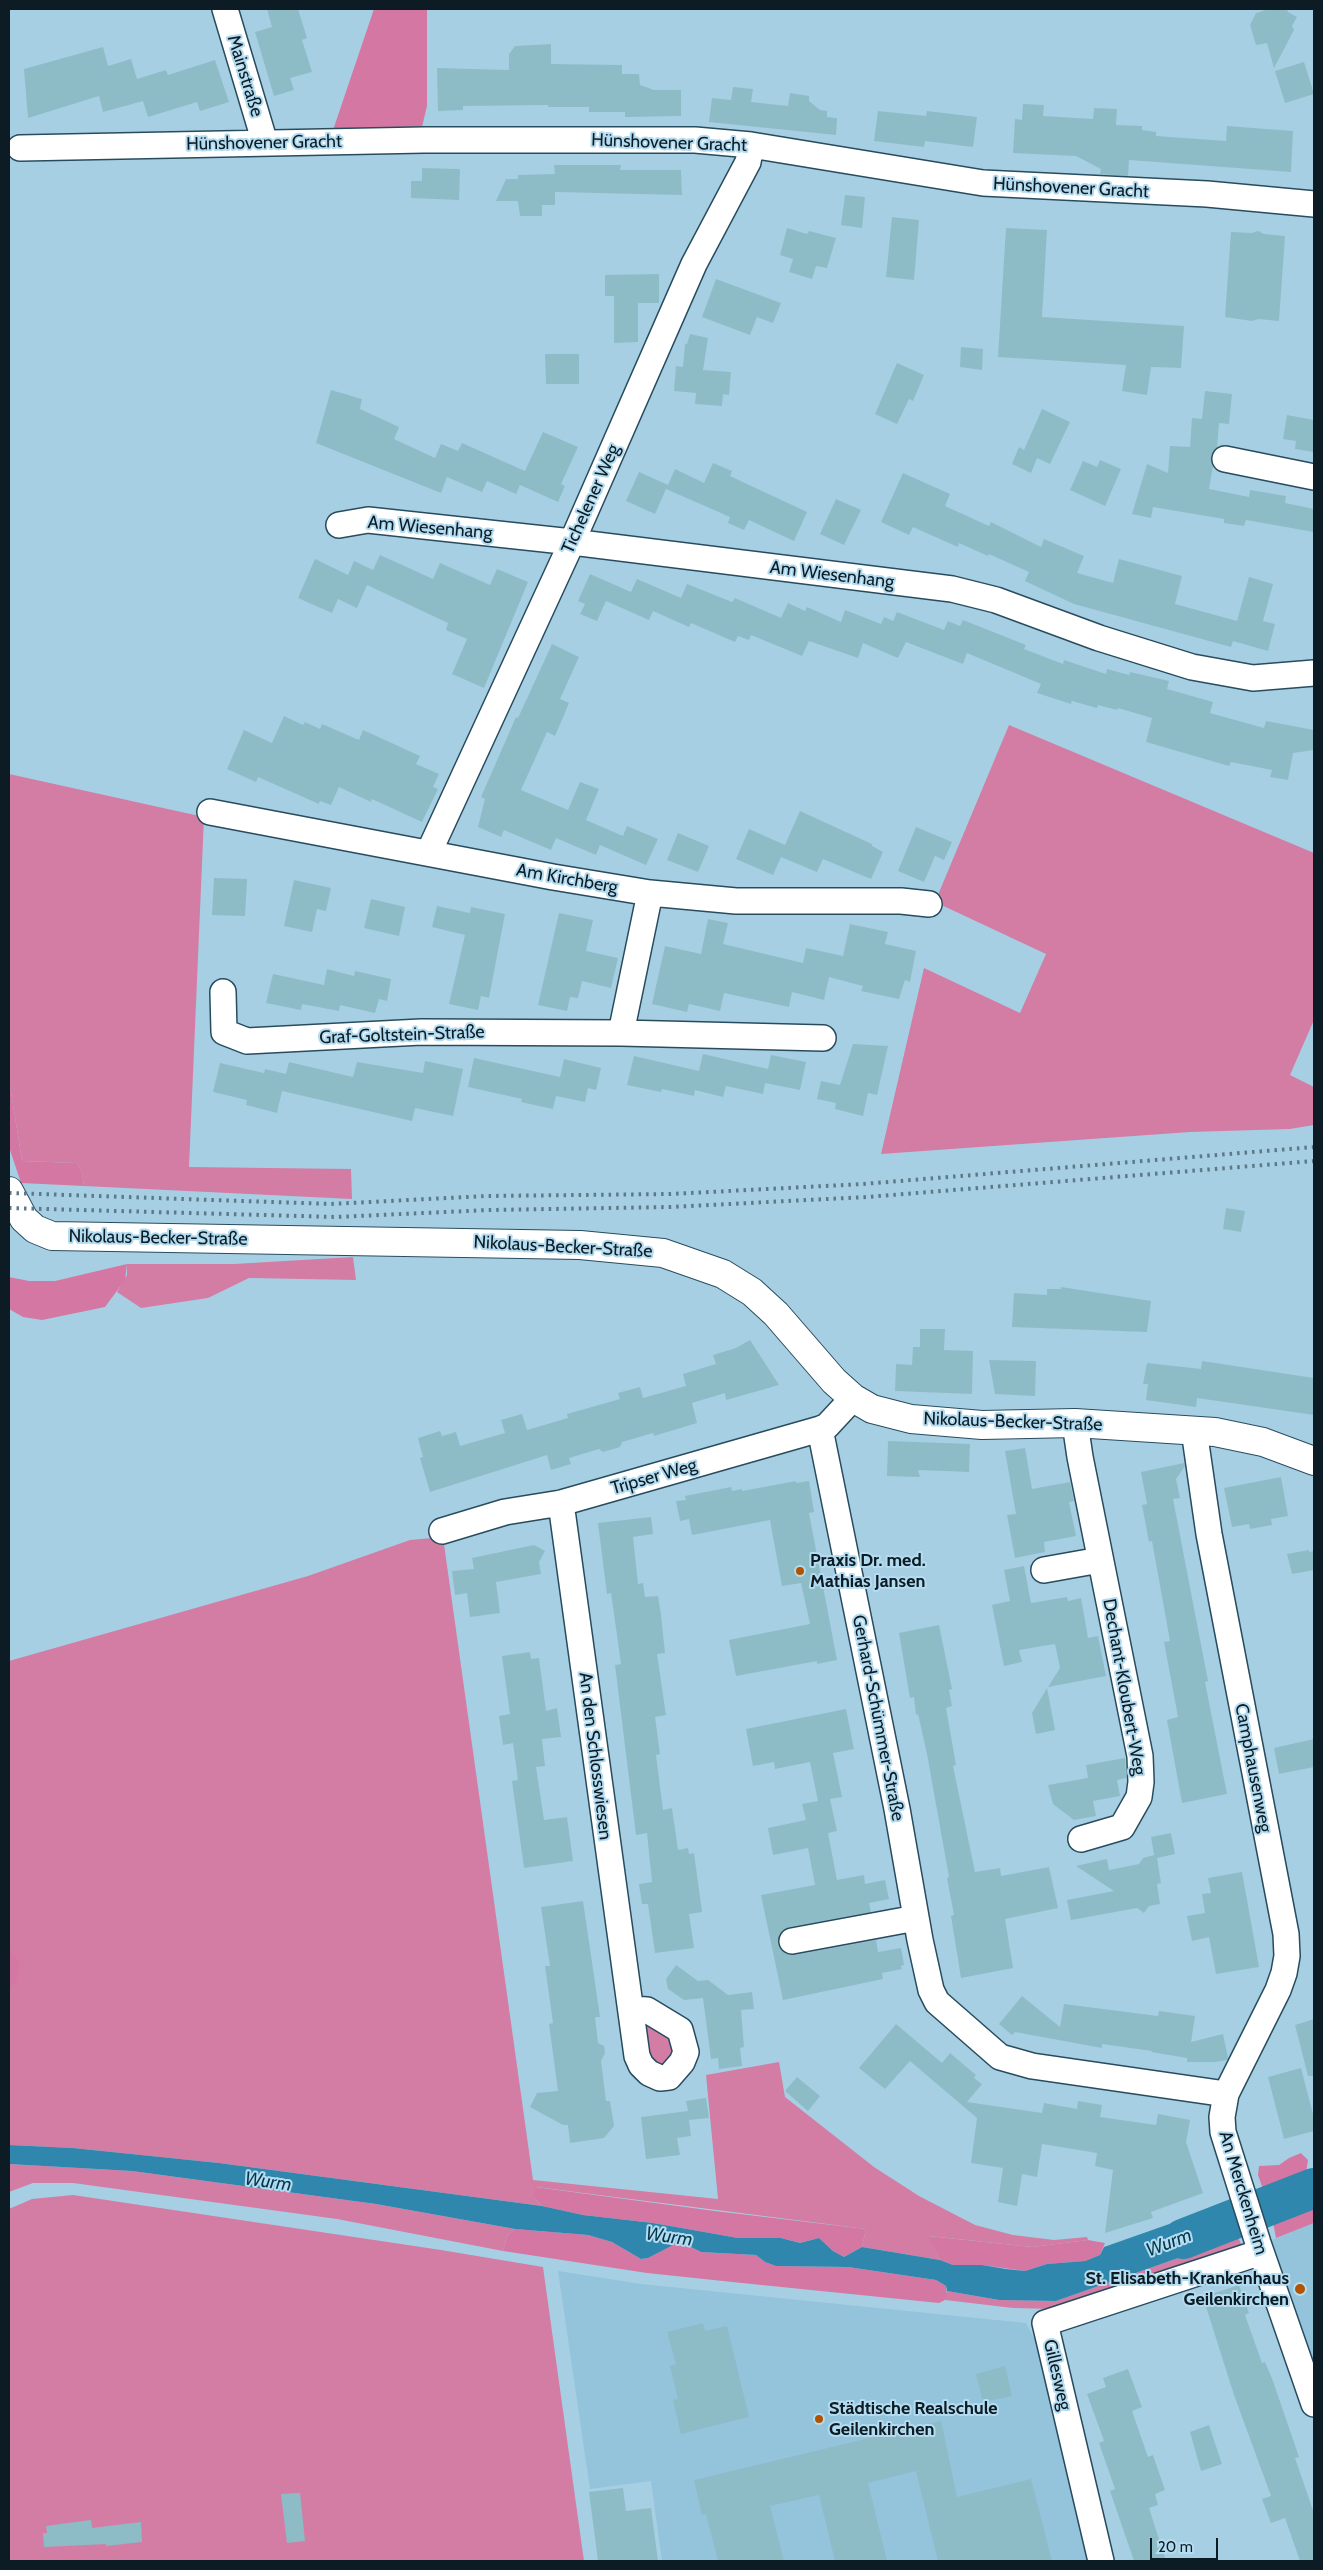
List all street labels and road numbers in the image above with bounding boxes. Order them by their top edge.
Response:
street label: Mainstraße [222,33,268,119]
street label: Hünshovener Gracht [591,129,747,157]
street label: Hünshovener Gracht [186,131,342,155]
street label: Hünshovener Gracht [993,173,1149,203]
street label: Tichelener Weg [557,441,625,557]
street label: Am Wiesenhang [367,512,493,544]
street label: Am Wiesenhang [769,557,895,593]
street label: Am Kirchberg [515,859,619,899]
street label: Graf-Goltstein-Straße [319,1021,485,1049]
street label: Nikolaus-Becker-Straße [68,1226,248,1250]
street label: Nikolaus-Becker-Straße [473,1232,653,1262]
street label: Nikolaus-Becker-Straße [923,1408,1103,1436]
street label: Tripser Weg [609,1454,699,1500]
street label: Dechant-Kloubert-Weg [1098,1597,1150,1777]
street label: Gerhard-Schümmer-Straße [847,1613,909,1823]
street label: An den Schlosswiesen [574,1671,616,1841]
street label: Camphausenweg [1230,1702,1276,1834]
street label: An Merckenheim [1214,2129,1272,2257]
street label: Gillesweg [1038,2337,1076,2413]

